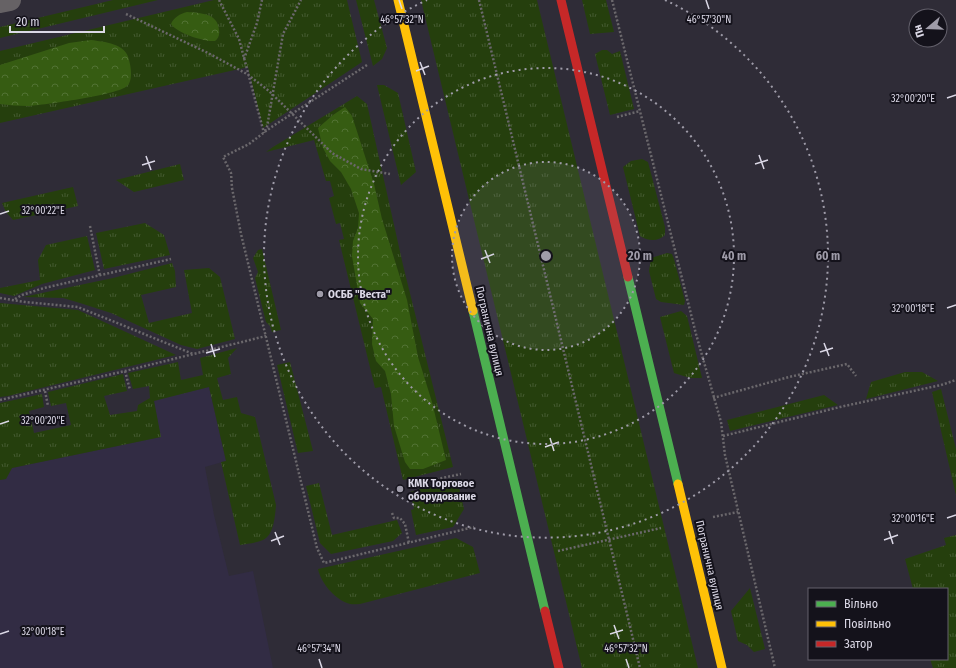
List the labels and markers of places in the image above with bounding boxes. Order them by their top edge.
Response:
centre of rings [539,249,553,263]
place label: ОСББ "Веста" [328,288,391,301]
marker: ОСББ "Веста" [315,289,325,299]
place label: КМК Торговое оборудование [408,477,477,503]
marker: КМК Торговое оборудование [395,484,405,494]

